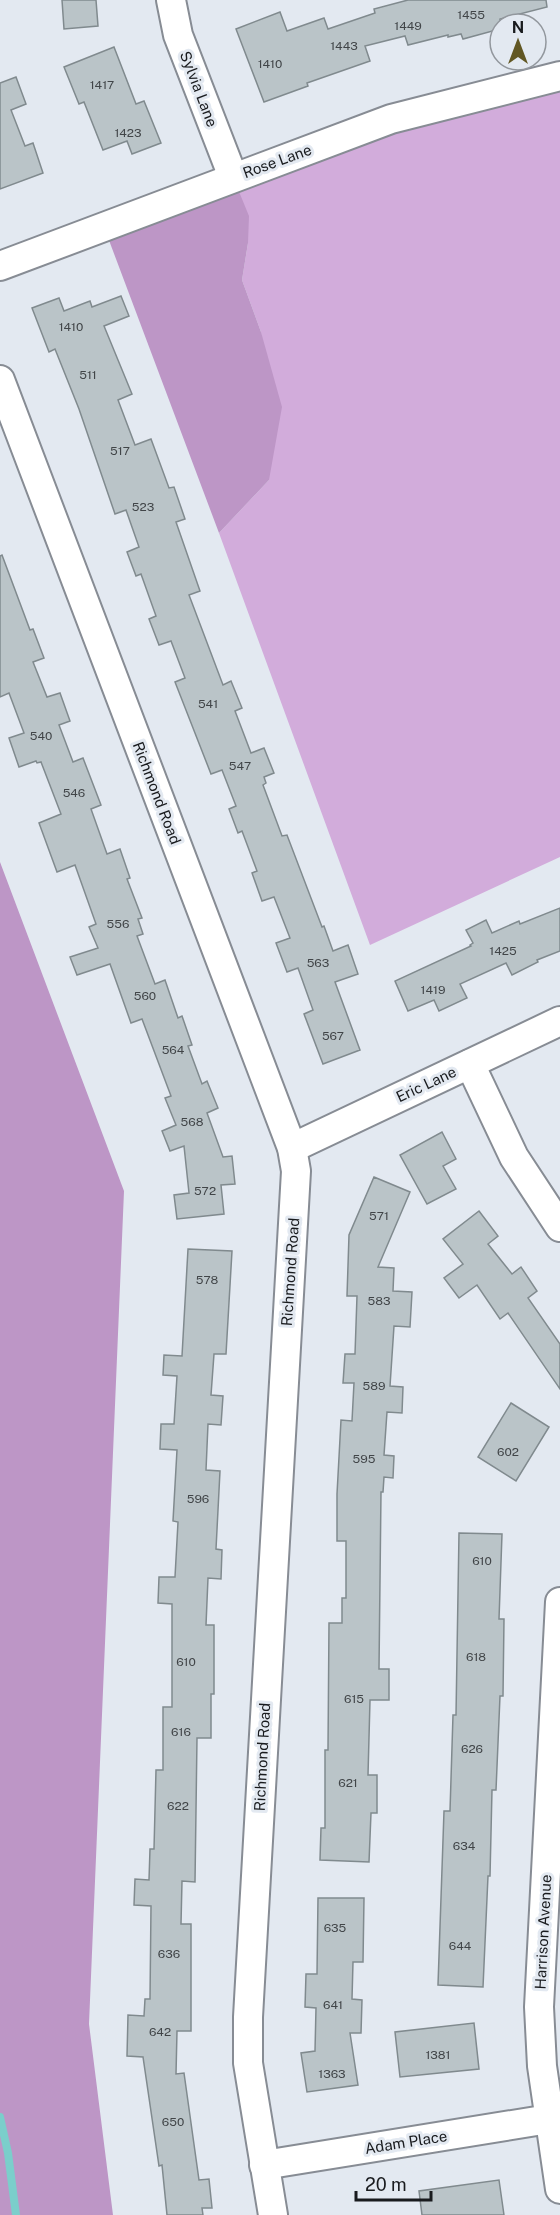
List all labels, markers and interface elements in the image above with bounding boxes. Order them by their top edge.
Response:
house number: 1455 [457,8,485,22]
north arrow [488,12,548,72]
text: N [512,18,524,37]
house number: 1449 [394,19,422,33]
house number: 1443 [330,39,358,53]
street label: Sylvia Lane [177,49,221,129]
house number: 1410 [258,57,282,71]
house number: 1417 [90,78,114,92]
house number: 1423 [114,126,142,140]
street label: Rose Lane [240,141,314,181]
house number: 1410 [59,320,83,334]
house number: 511 [79,368,97,382]
house number: 517 [110,444,130,458]
house number: 523 [132,500,154,514]
house number: 541 [198,697,218,711]
house number: 540 [30,729,52,743]
street label: Richmond Road [130,739,184,847]
house number: 547 [229,759,251,773]
house number: 546 [63,786,85,800]
house number: 556 [107,917,129,931]
house number: 1425 [489,944,517,958]
house number: 563 [307,956,329,970]
house number: 1419 [421,983,445,997]
house number: 560 [134,989,156,1003]
house number: 567 [322,1029,344,1043]
house number: 564 [162,1043,185,1057]
street label: Eric Lane [393,1063,459,1105]
house number: 568 [181,1115,204,1129]
house number: 572 [194,1184,216,1198]
house number: 571 [369,1209,389,1223]
street label: Richmond Road [278,1217,302,1327]
house number: 578 [196,1273,218,1287]
house number: 583 [368,1294,390,1308]
house number: 589 [363,1379,385,1393]
house number: 602 [497,1445,519,1459]
house number: 595 [353,1452,376,1466]
house number: 596 [187,1492,209,1506]
house number: 610 [472,1554,492,1568]
house number: 618 [466,1650,486,1664]
house number: 610 [176,1655,196,1669]
house number: 615 [344,1692,364,1706]
street label: Richmond Road [251,1702,273,1812]
house number: 616 [171,1725,191,1739]
house number: 626 [461,1742,483,1756]
house number: 621 [338,1776,358,1790]
house number: 622 [167,1799,189,1813]
house number: 634 [453,1839,476,1853]
street label: Harrison Avenue [532,1874,554,1990]
house number: 635 [324,1921,347,1935]
house number: 644 [449,1939,472,1953]
house number: 636 [158,1947,180,1961]
house number: 641 [323,1998,343,2012]
house number: 642 [149,2025,171,2039]
house number: 1381 [425,2048,451,2062]
house number: 1363 [318,2067,346,2081]
house number: 650 [162,2115,184,2129]
street label: Adam Place [364,2127,448,2157]
scale bar [356,2164,431,2202]
text: 20 m [365,2174,407,2195]

